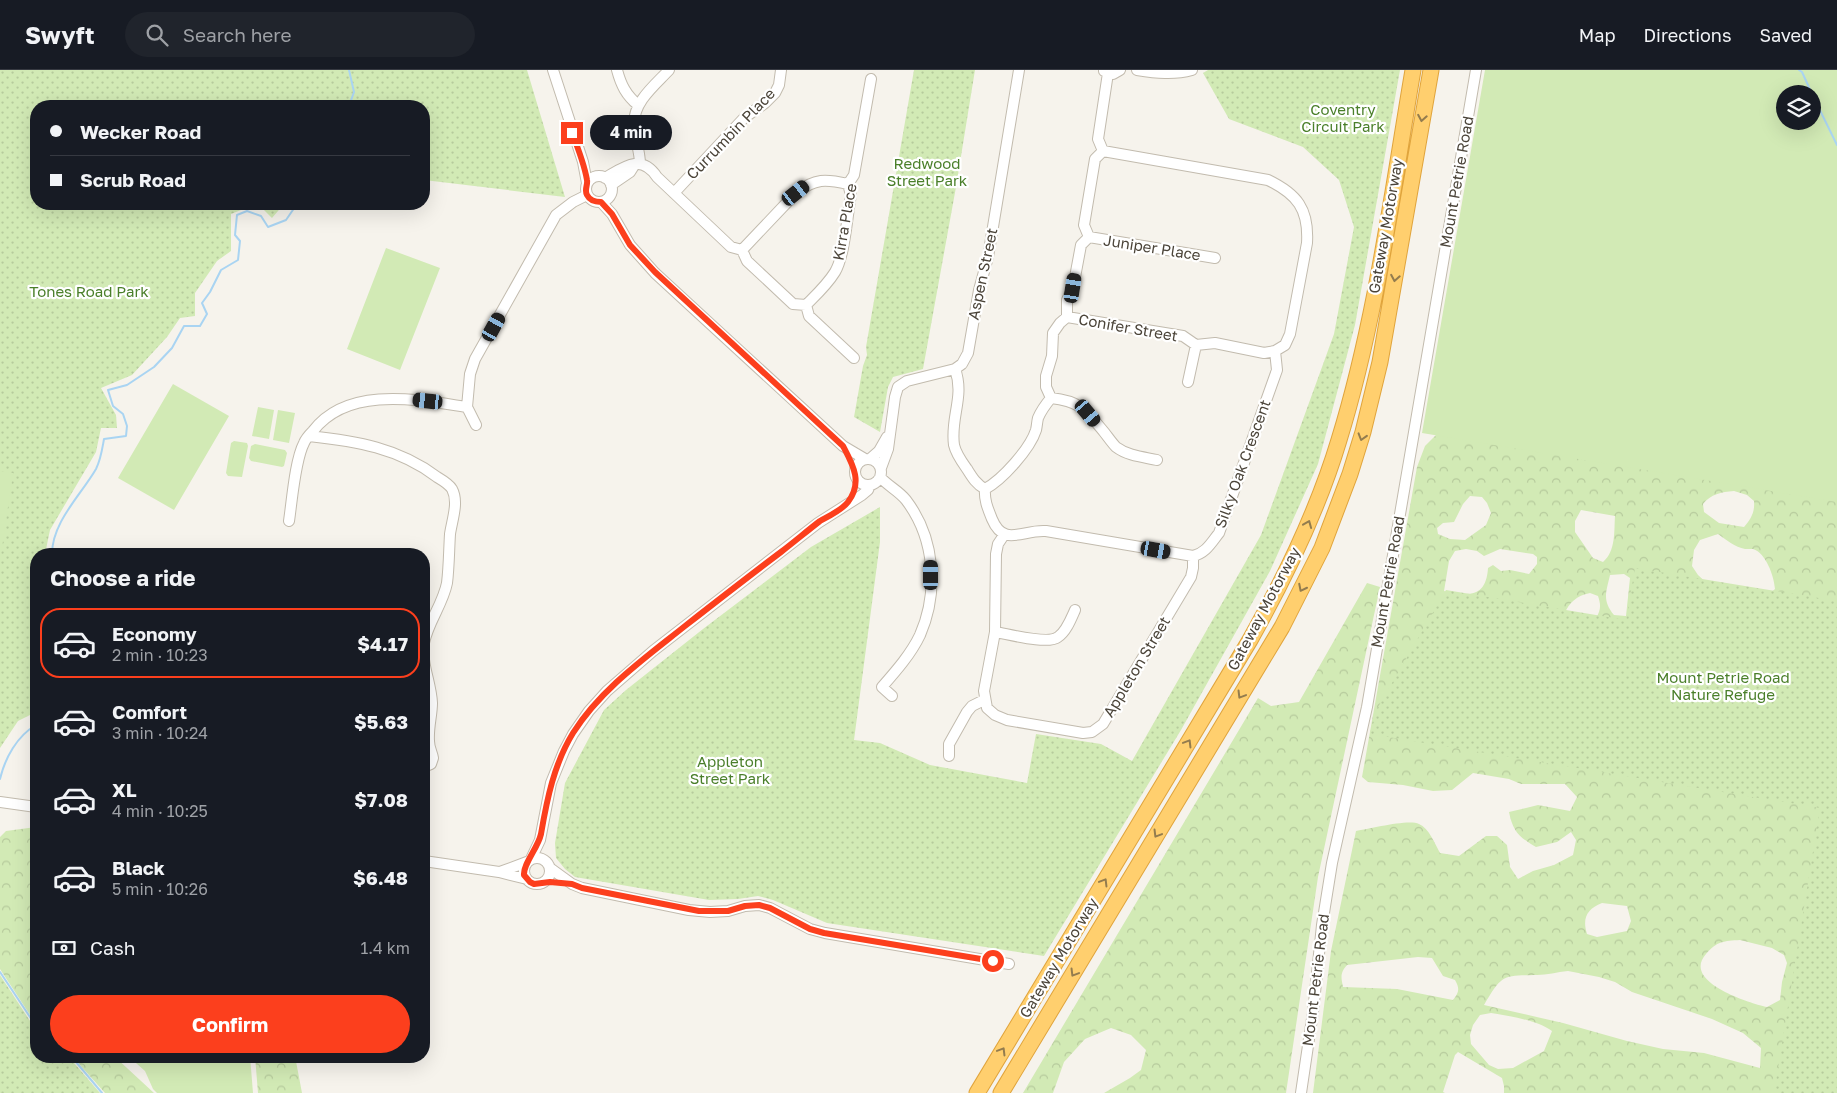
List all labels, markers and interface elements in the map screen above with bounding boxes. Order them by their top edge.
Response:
search box [125,12,475,57]
text: Swyft [25,20,95,49]
icon: search [143,21,171,49]
text: Search here [183,23,292,46]
text: Map [1579,24,1615,46]
text: Directions [1643,24,1731,46]
text: Saved [1759,24,1812,46]
street label: Currumbin Place [682,84,778,183]
map controls [1776,85,1821,130]
button: layers [1776,85,1821,130]
park label: Coventry Circuit Park [1301,100,1385,135]
one-way arrow [1418,114,1428,122]
street label: Mount Petrie Road [1436,115,1476,249]
callout: 4 min [590,116,672,150]
text: Wecker Road [80,120,201,143]
route end [561,122,583,144]
text: 4 min [610,122,652,142]
park label: Redwood Street Park [887,154,968,189]
street label: Gateway Motorway [1364,156,1406,295]
text: Scrub Road [80,168,186,191]
car [779,178,812,208]
street label: Kirra Place [828,182,860,262]
street label: Aspen Street [964,226,1001,321]
street label: Juniper Place [1102,230,1202,264]
car [1063,272,1082,304]
one-way arrow [1390,274,1400,283]
park label: Tones Road Park [29,282,149,300]
street label: Conifer Street [1077,309,1179,345]
car [480,310,507,344]
car [412,392,443,410]
car [1072,397,1103,429]
street label: Silky Oak Crescent [1210,397,1274,530]
one-way arrow [1357,433,1367,441]
street label: Mount Petrie Road [1367,515,1407,649]
one-way arrow [1302,520,1312,529]
car [1139,540,1172,560]
street label: Gateway Motorway [1223,543,1304,673]
car [923,560,938,590]
text: Choose a ride [50,564,196,591]
one-way arrow [1298,583,1308,592]
street label: Appleton Street [1099,613,1173,720]
icon: car [52,621,97,666]
text: Economy [112,622,197,645]
text: $4.17 [357,632,408,655]
text: 2 min · 10:23 [112,645,208,665]
park label: Mount Petrie Road Nature Refuge [1656,668,1790,703]
one-way arrow [1238,689,1248,698]
icon: car [52,699,97,744]
text: Comfort [112,700,187,723]
text: $5.63 [354,710,408,733]
text: 3 min · 10:24 [112,723,208,743]
one-way arrow [1181,739,1191,748]
park label: Appleton Street Park [690,752,771,787]
icon: car [52,777,97,822]
text: XL [112,778,137,801]
text: $7.08 [354,788,408,811]
text: 4 min · 10:25 [112,801,208,821]
one-way arrow [1154,828,1164,837]
icon: car [52,855,97,900]
text: Black [112,856,165,879]
text: $6.48 [353,866,408,889]
text: 5 min · 10:26 [112,879,208,899]
one-way arrow [1098,879,1108,888]
street label: Gateway Motorway [1015,894,1101,1021]
street label: Mount Petrie Road [1298,913,1332,1047]
icon: cash [50,934,78,962]
text: Cash [90,936,135,959]
text: 1.4 km [360,938,410,958]
route start [982,950,1004,972]
one-way arrow [1070,967,1080,976]
button: Confirm [50,995,410,1053]
one-way arrow [996,1048,1006,1057]

